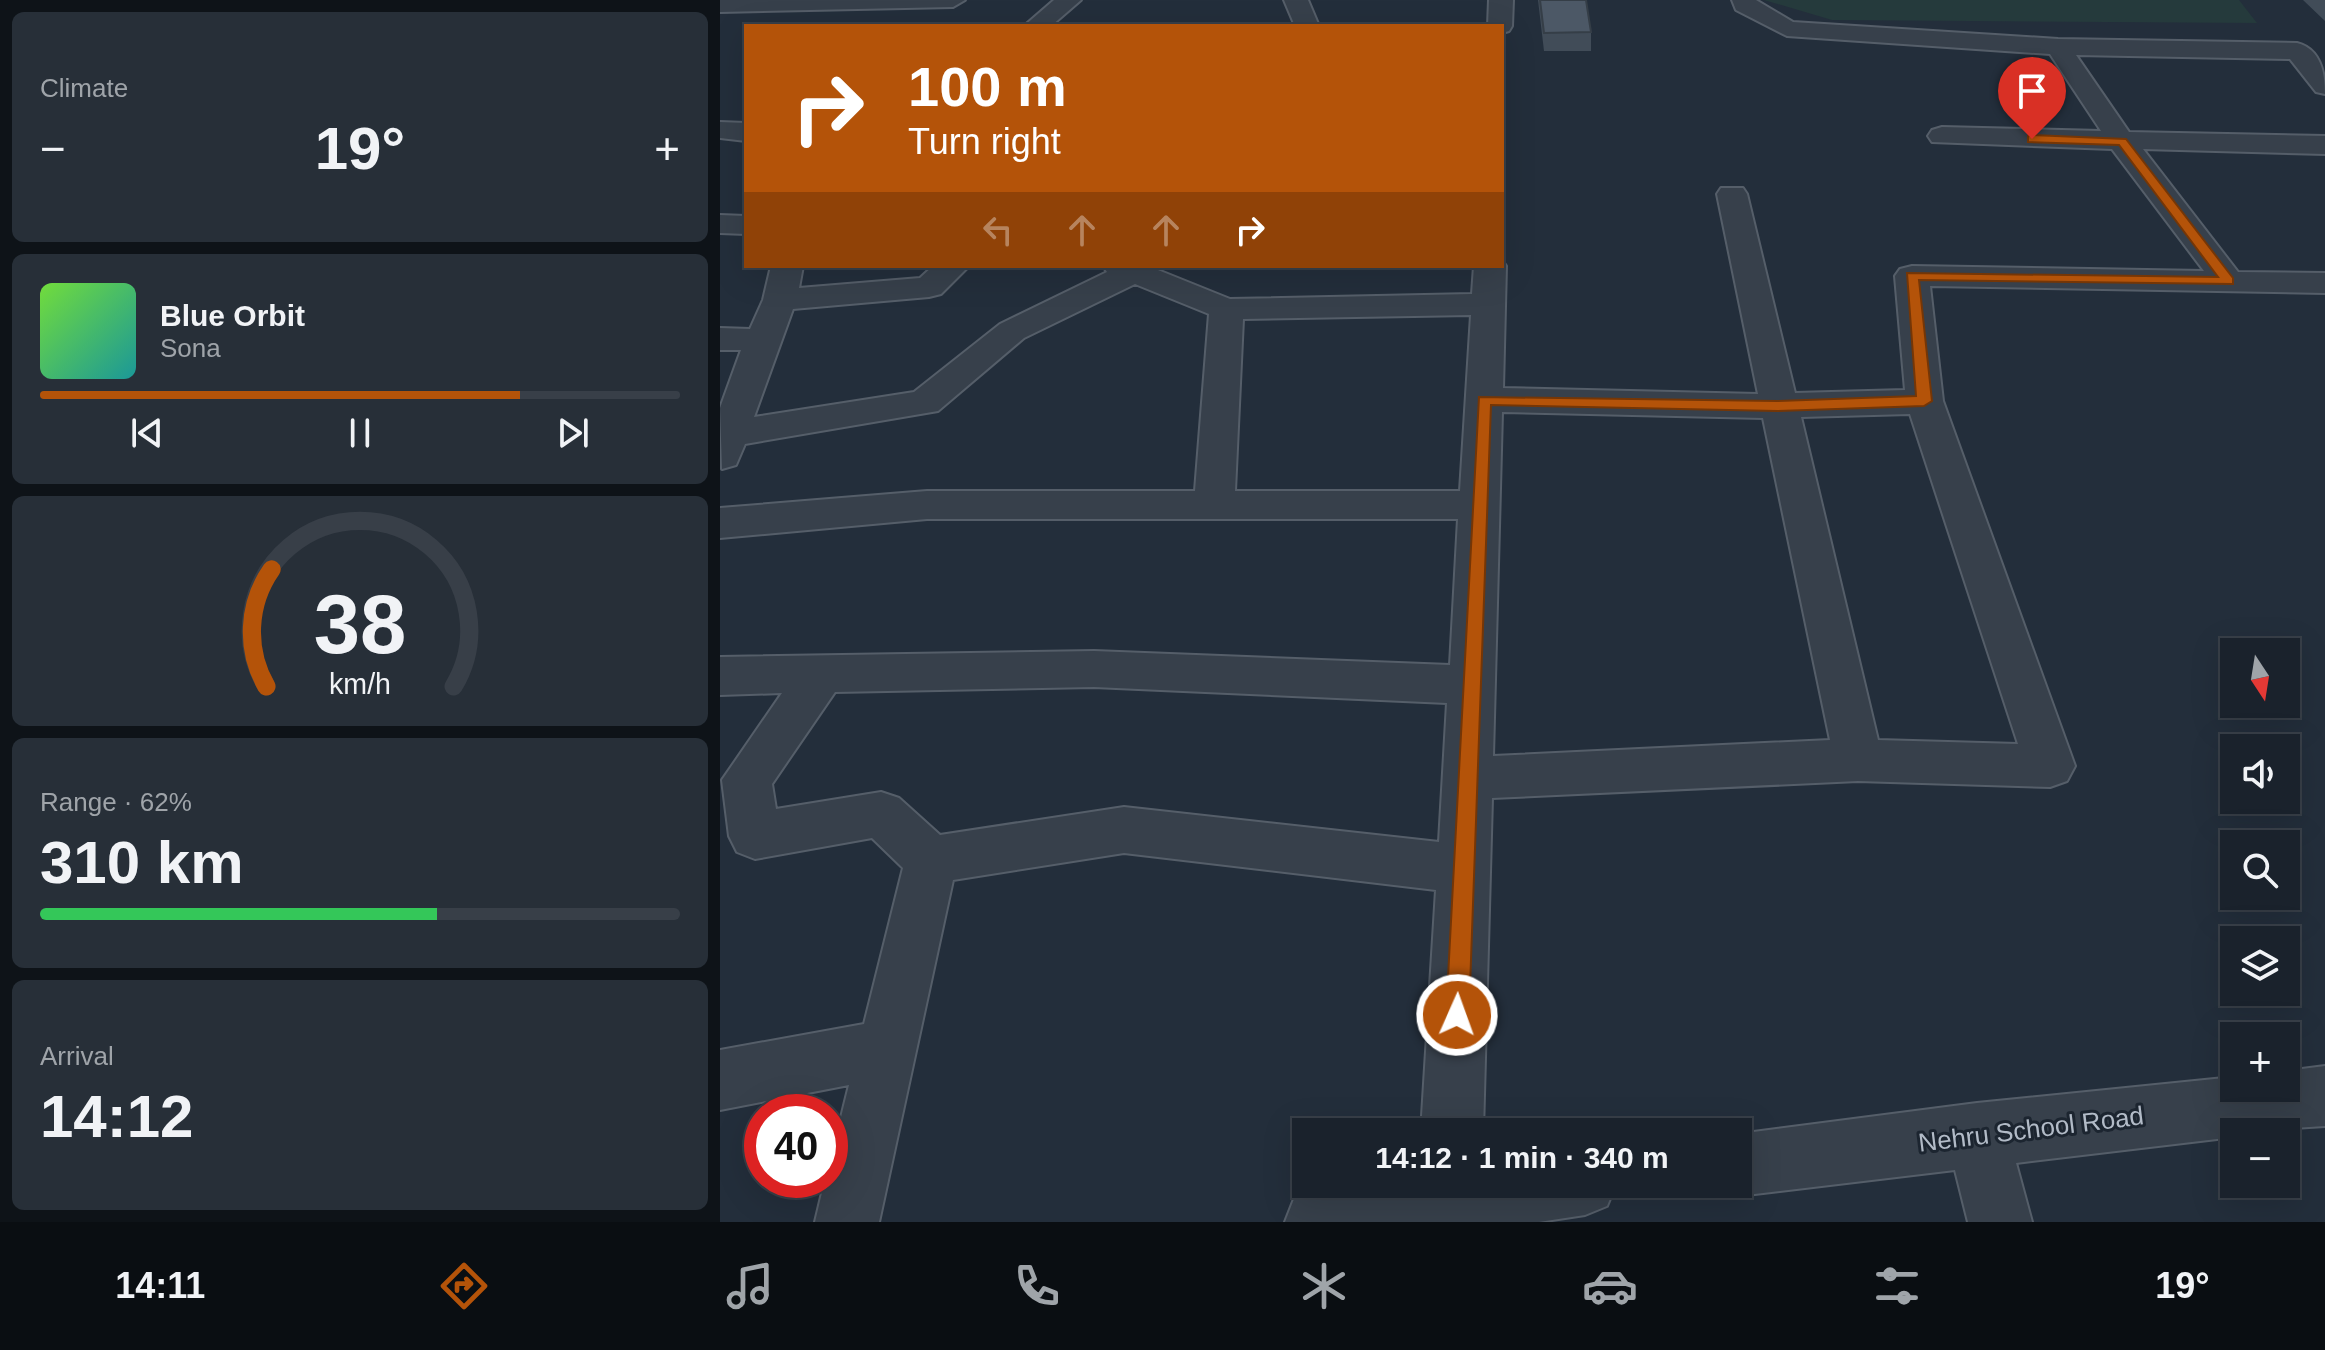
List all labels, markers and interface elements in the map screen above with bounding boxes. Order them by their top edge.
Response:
text: 100 m [908,55,1067,118]
icon: right [776,56,880,160]
pin [1998,57,2066,139]
icon: arrive [2010,69,2054,113]
text: Climate [40,73,128,103]
text: 19° [315,115,405,182]
text: Turn right [908,121,1061,162]
text: − [40,124,66,173]
text: + [654,124,680,173]
icon: left [976,208,1020,252]
icon: ahead [1060,208,1104,252]
icon: ahead [1144,208,1188,252]
icon: right [1228,208,1272,252]
text: Blue Orbit [160,299,305,332]
text: Sona [160,333,221,363]
icon: previous [125,411,169,455]
icon: pause [338,411,382,455]
icon: next [551,411,595,455]
text: 38 [314,578,406,671]
north arrow [2220,638,2300,718]
map controls [2220,638,2300,1198]
text: km/h [329,668,391,700]
button: sound [2220,734,2300,814]
text: Range · 62% [40,787,192,817]
text: 310 km [40,829,244,896]
button: search [2220,830,2300,910]
button: layers [2220,926,2300,1006]
position arrow [1415,973,1499,1057]
button: + [2220,1022,2300,1102]
text: Arrival [40,1041,114,1071]
text: 14:12 [40,1083,193,1150]
speed limit sign: 40 [744,1094,848,1198]
street label: Nehru School Road [1917,1100,2145,1158]
button: − [2220,1118,2300,1198]
text: 14:12 · 1 min · 340 m [1375,1141,1669,1174]
icon: directions [436,1258,492,1314]
icon: music [722,1258,778,1314]
icon: phone [1009,1258,1065,1314]
icon: climate [1296,1258,1352,1314]
icon: car [1582,1258,1638,1314]
icon: filters [1869,1258,1925,1314]
text: 14:11 [115,1265,205,1306]
text: 19° [2155,1265,2210,1306]

